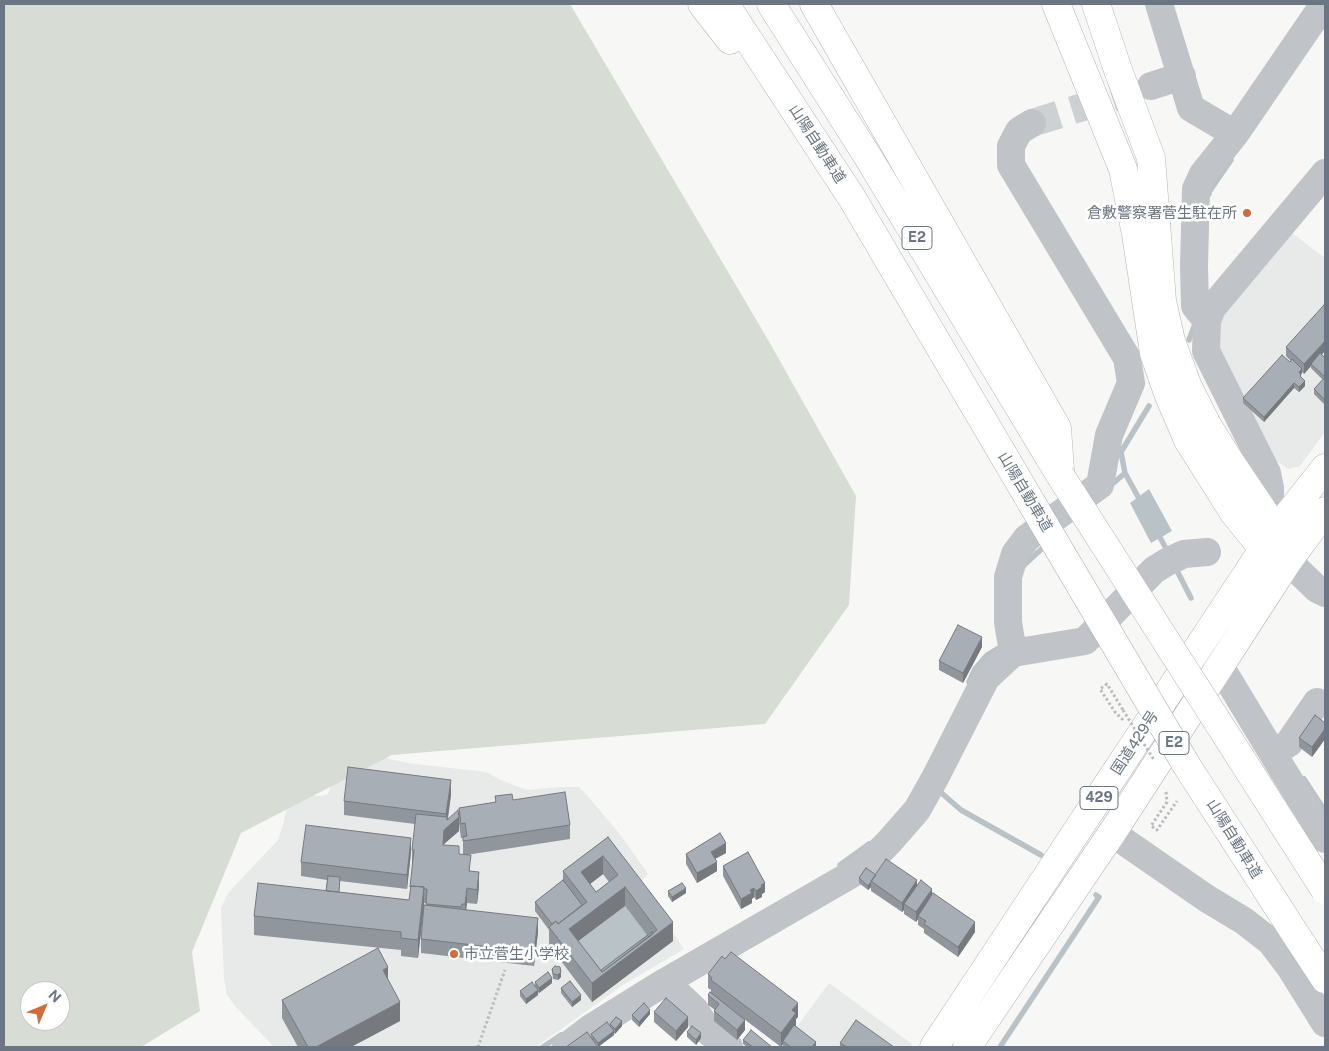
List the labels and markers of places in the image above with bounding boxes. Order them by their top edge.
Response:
place label: 倉敷警察署菅生駐在所 [1087,204,1237,222]
marker: 倉敷警察署菅生駐在所 [1241,207,1253,219]
place label: 市立菅生小学校 [464,945,569,963]
marker: 市立菅生小学校 [448,948,460,960]

